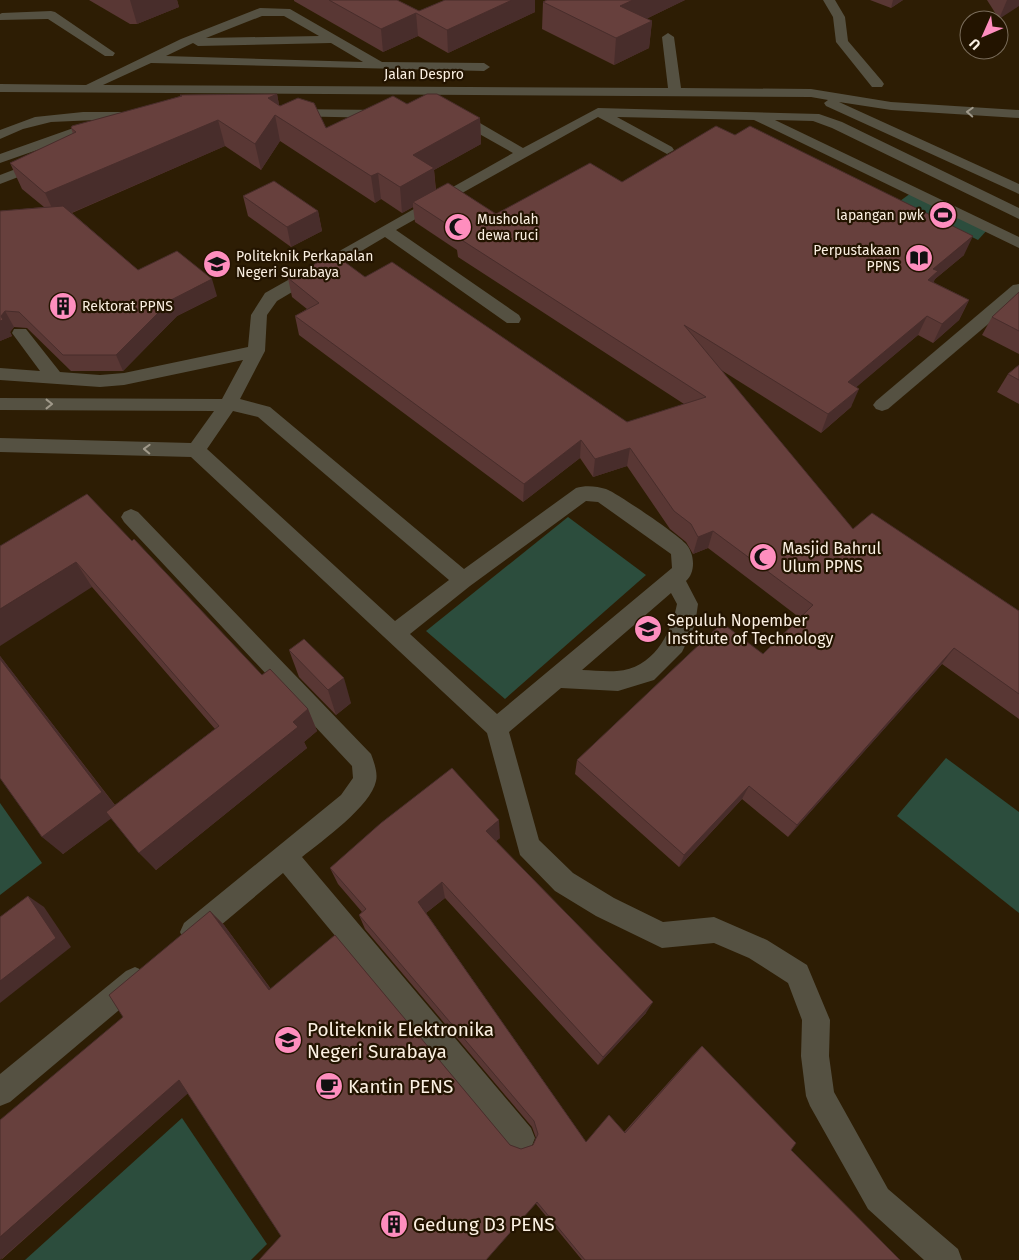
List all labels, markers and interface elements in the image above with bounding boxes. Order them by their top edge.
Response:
north arrow [959,10,1009,60]
text: U [966,35,984,53]
street label: Jalan Despro [384,66,464,83]
one-way arrow [966,106,974,117]
sports icon: lapangan pwk [928,200,958,230]
place label: lapangan pwk [836,207,925,224]
place label: Musholah dewa ruci [477,211,539,244]
mosque icon: Musholah dewa ruci [443,212,473,242]
place label: Perpustakaan PPNS [813,242,900,275]
library icon: Perpustakaan PPNS [904,243,934,273]
place label: Politeknik Perkapalan Negeri Surabaya [236,248,373,281]
school or university icon: Politeknik Perkapalan Negeri Surabaya [202,249,232,279]
building icon: Rektorat PPNS [48,291,78,321]
place label: Rektorat PPNS [82,298,173,315]
one-way arrow [45,399,53,409]
one-way arrow [143,444,151,454]
place label: Masjid Bahrul Ulum PPNS [782,539,882,576]
mosque icon: Masjid Bahrul Ulum PPNS [748,542,778,572]
place label: Sepuluh Nopember Institute of Technology [667,611,834,648]
school or university icon: Sepuluh Nopember Institute of Technology [633,614,663,644]
place label: Politeknik Elektronika Negeri Surabaya [307,1018,494,1063]
school or university icon: Politeknik Elektronika Negeri Surabaya [273,1025,303,1055]
cafe icon: Kantin PENS [314,1071,344,1101]
place label: Kantin PENS [348,1075,453,1098]
building icon: Gedung D3 PENS [379,1209,409,1239]
place label: Gedung D3 PENS [413,1213,555,1236]

